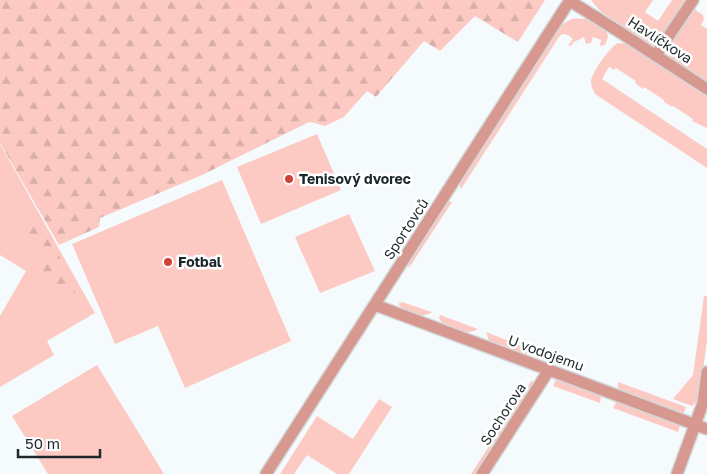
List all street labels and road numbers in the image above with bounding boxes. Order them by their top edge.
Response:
street label: Havlíčkova [625,13,696,67]
street label: Sportovců [380,195,432,262]
street label: U vodojemu [506,331,586,374]
street label: Sochorova [476,379,529,448]

